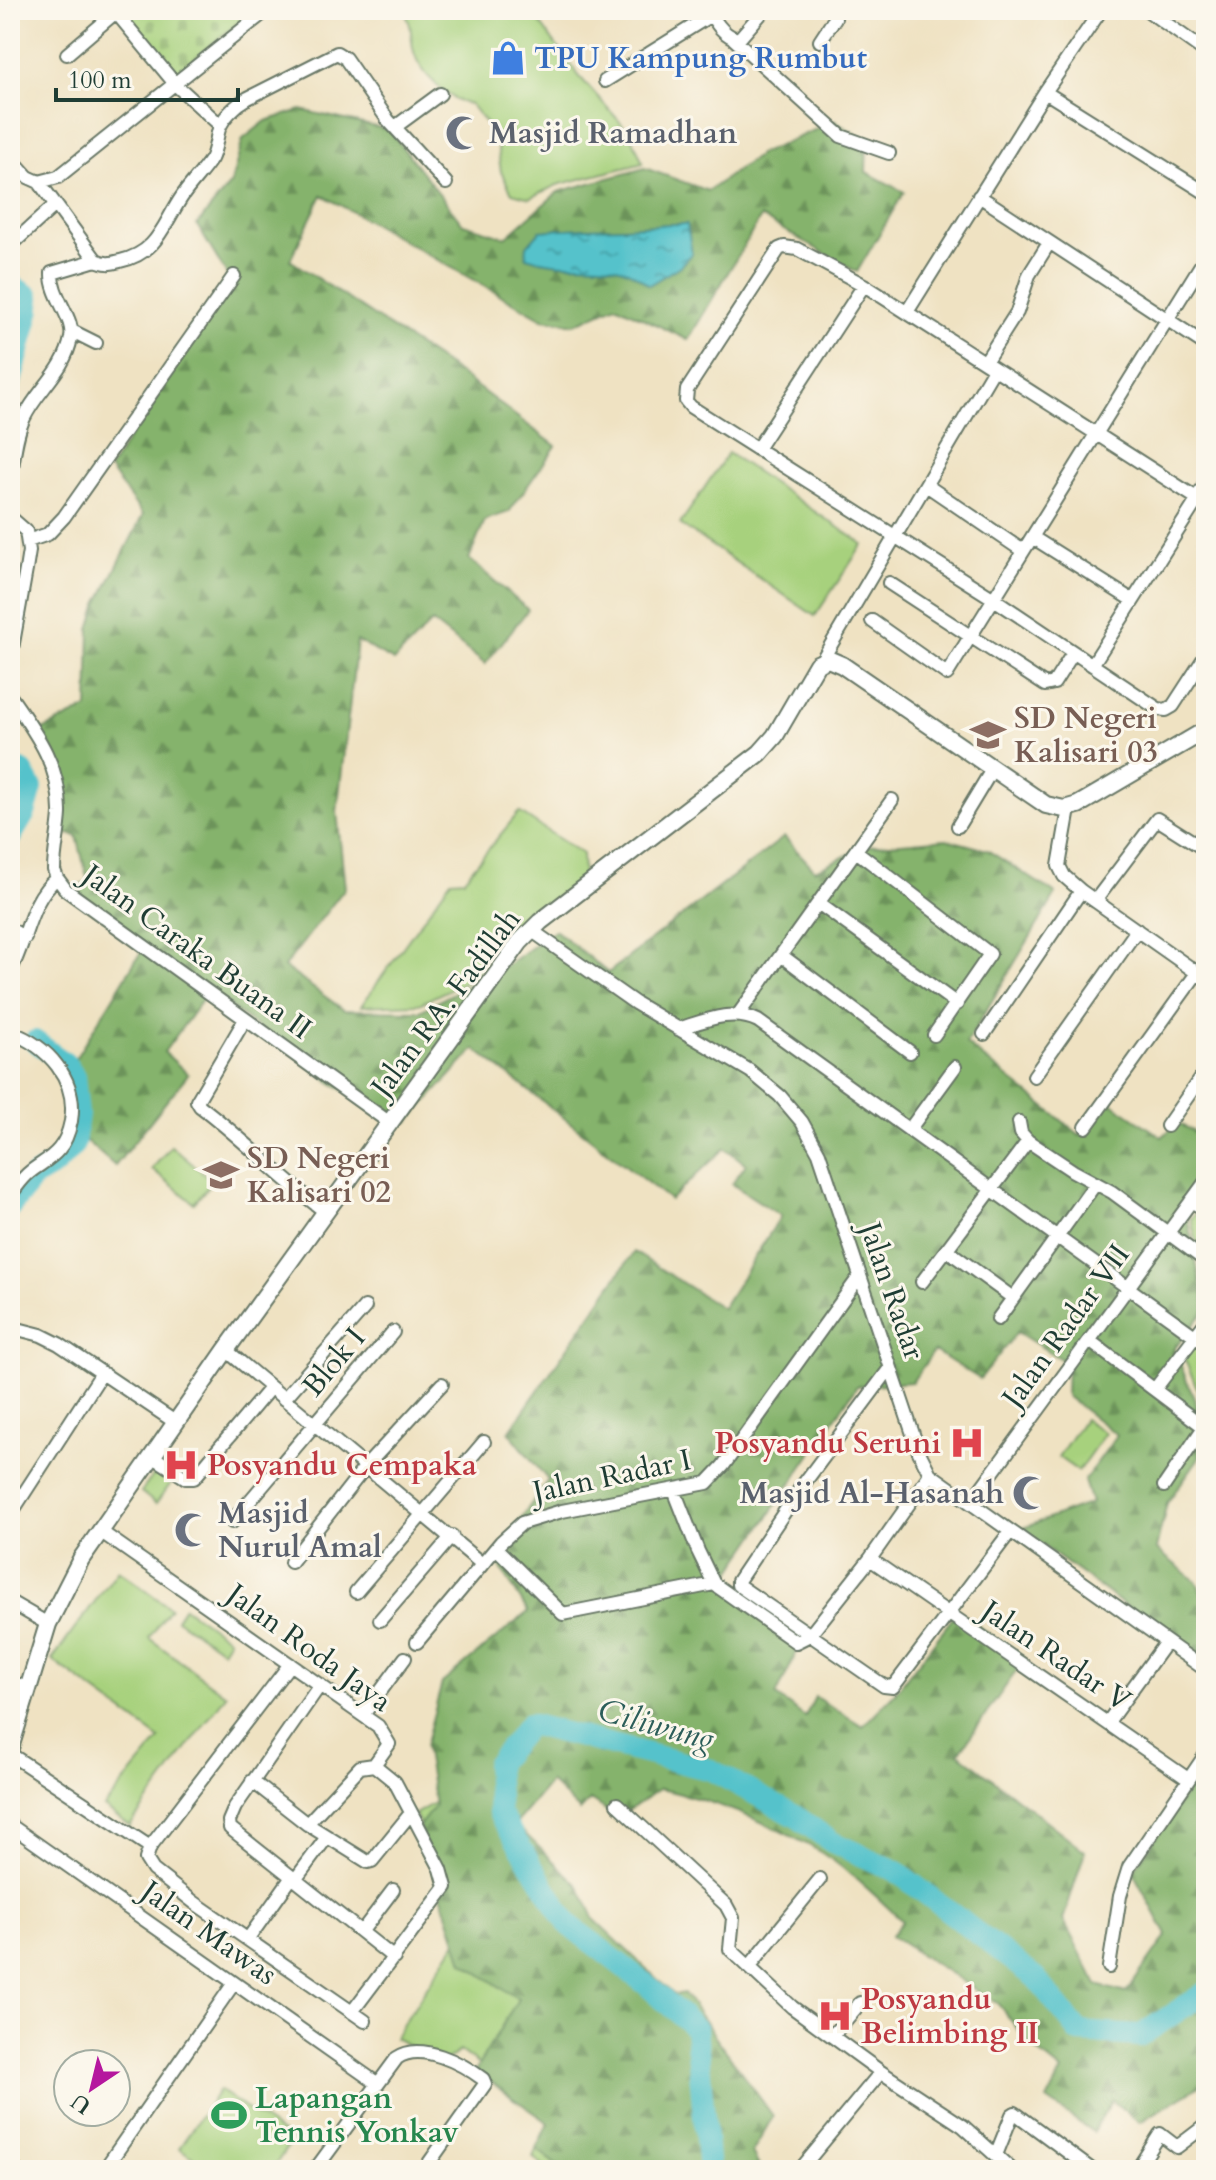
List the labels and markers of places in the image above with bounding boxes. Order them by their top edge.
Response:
place label: TPU Kampung Rumbut [534,38,867,79]
shop icon: TPU Kampung Rumbut [489,39,527,77]
place label: Masjid Ramadhan [489,113,737,154]
mosque icon: Masjid Ramadhan [444,114,482,152]
place label: SD Negeri Kalisari 03 [1014,698,1158,773]
school or university icon: SD Negeri Kalisari 03 [969,716,1007,754]
place label: SD Negeri Kalisari 02 [247,1138,391,1213]
school or university icon: SD Negeri Kalisari 02 [202,1156,240,1194]
place label: Posyandu Seruni [715,1423,941,1464]
hospital icon: Posyandu Seruni [948,1424,986,1462]
place label: Posyandu Cempaka [207,1445,477,1486]
hospital icon: Posyandu Cempaka [162,1446,200,1484]
place label: Masjid Al-Hasanah [740,1473,1004,1514]
mosque icon: Masjid Al-Hasanah [1011,1474,1049,1512]
place label: Masjid Nurul Amal [218,1493,382,1568]
mosque icon: Masjid Nurul Amal [173,1511,211,1549]
place label: Posyandu Belimbing II [861,1979,1039,2054]
hospital icon: Posyandu Belimbing II [816,1997,854,2035]
place label: Lapangan Tennis Yonkav [255,2078,459,2153]
sports icon: Lapangan Tennis Yonkav [210,2096,248,2134]

